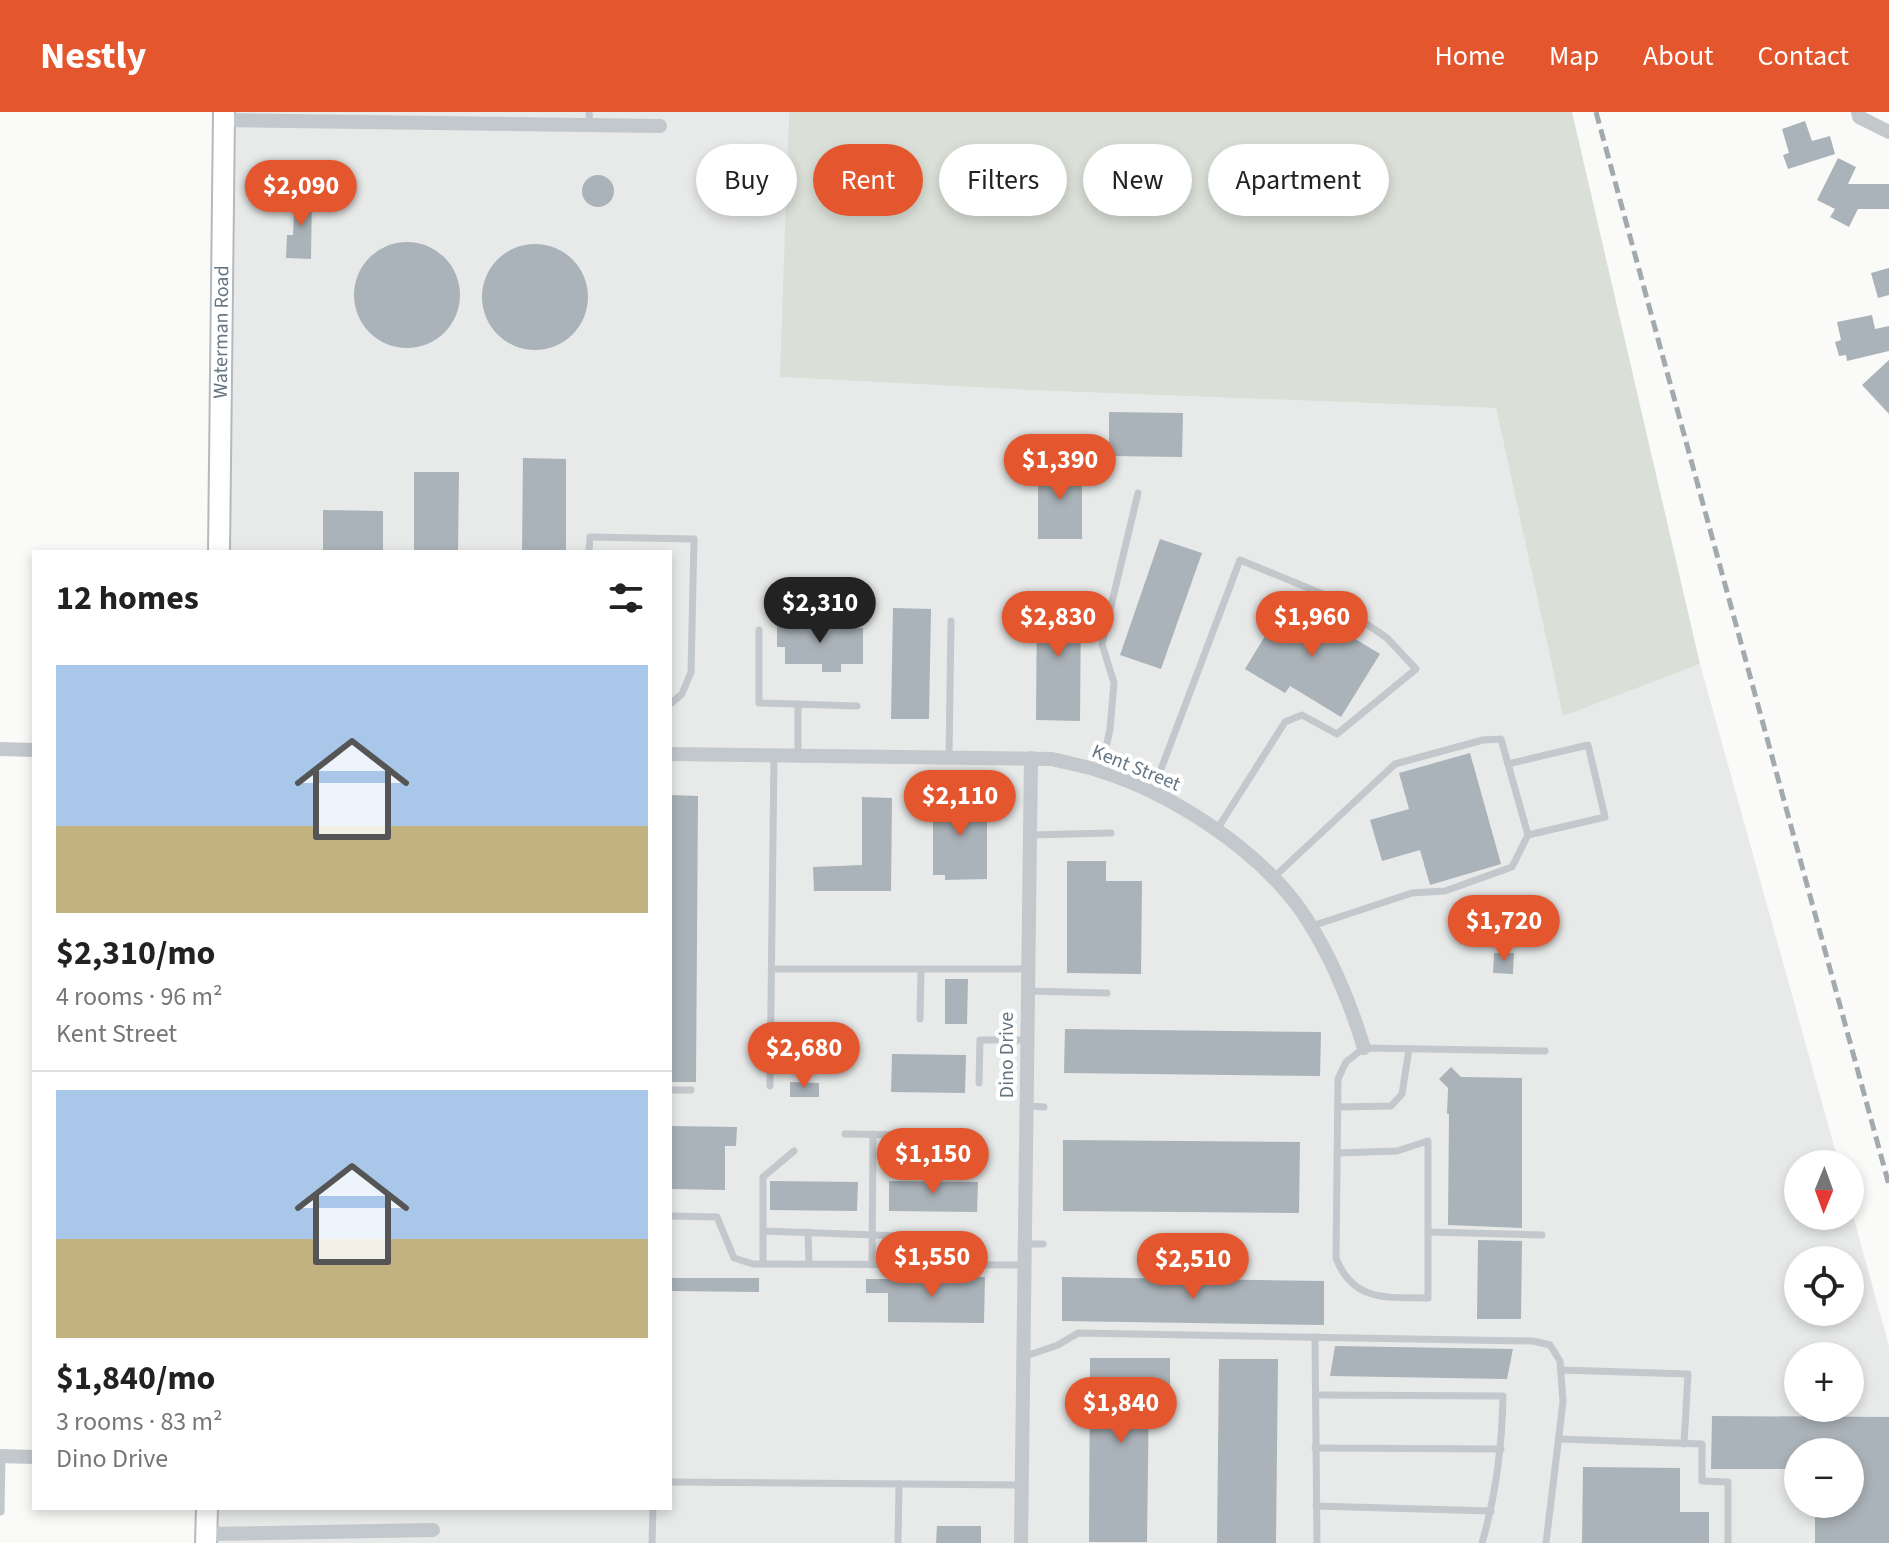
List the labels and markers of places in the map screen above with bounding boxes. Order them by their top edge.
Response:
pin: $2,090 [236,160,366,228]
pin: $1,390 [995,434,1125,502]
pin: $2,310 [755,577,885,645]
pin: $2,830 [993,591,1123,659]
pin: $1,960 [1247,591,1377,659]
pin: $2,110 [895,770,1025,838]
pin: $1,720 [1439,895,1569,963]
pin: $2,680 [739,1022,869,1090]
pin: $1,150 [868,1128,998,1196]
pin: $1,550 [867,1231,997,1299]
pin: $2,510 [1128,1233,1258,1301]
pin: $1,840 [1056,1377,1186,1445]

